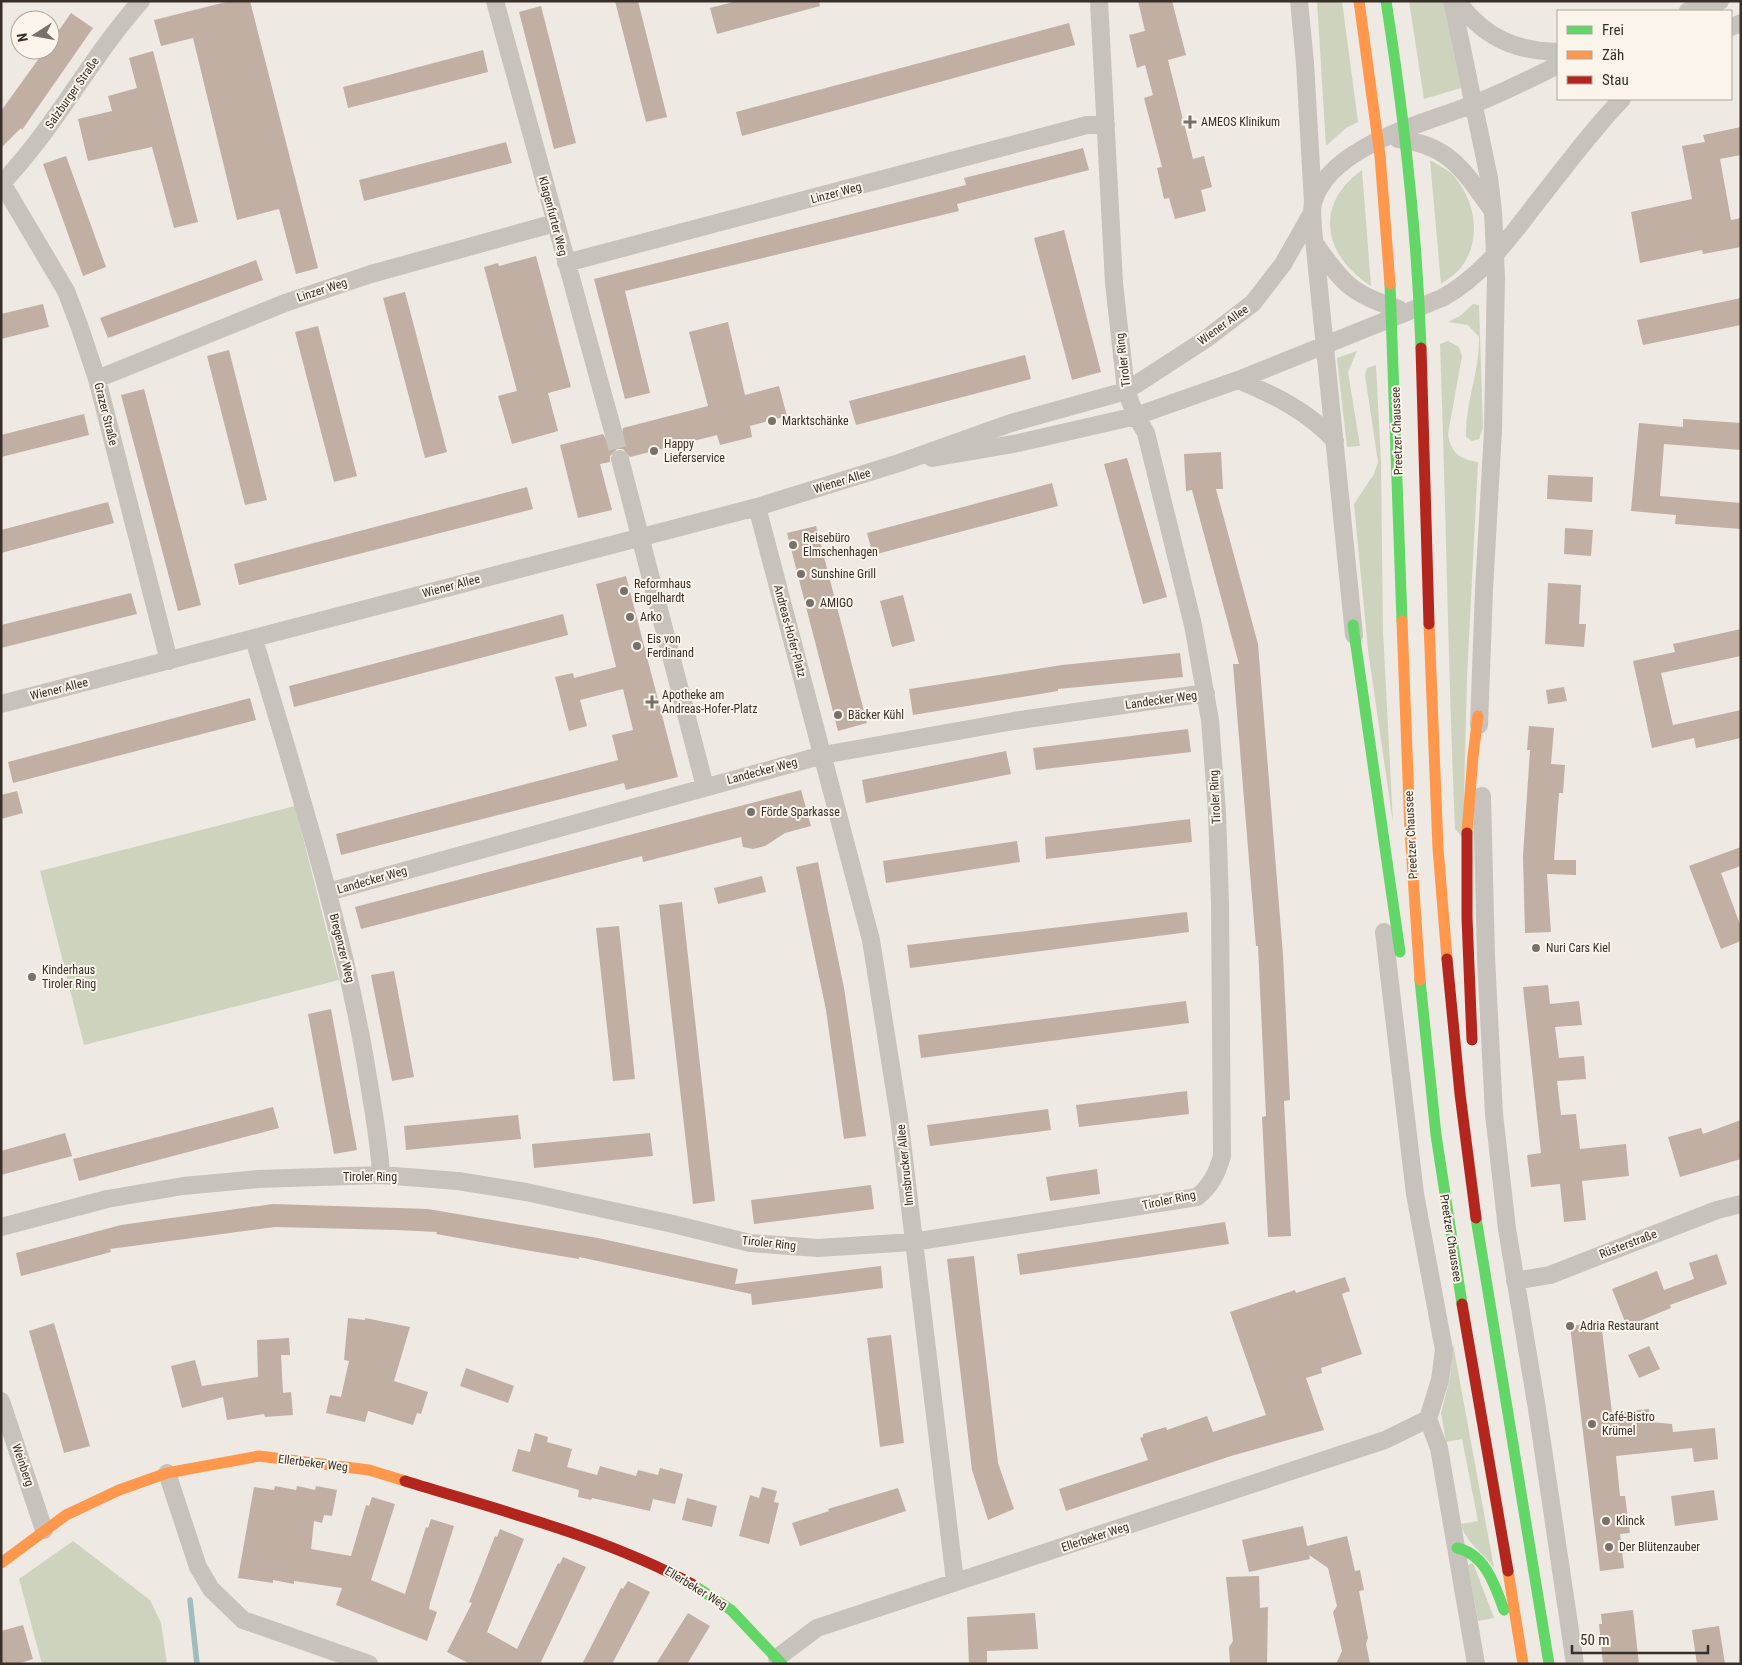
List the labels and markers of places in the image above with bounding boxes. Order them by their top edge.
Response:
marker: AMEOS Klinikum [1183,115,1197,129]
place label: AMEOS Klinikum [1201,115,1280,129]
place label: Marktschänke [782,414,849,428]
marker: Marktschänke [766,415,778,427]
place label: Happy Lieferservice [664,437,725,465]
marker: Happy Lieferservice [648,445,660,457]
place label: Reisebüro Elmschenhagen [803,531,878,559]
marker: Reisebüro Elmschenhagen [787,539,799,551]
place label: Sunshine Grill [811,567,876,581]
marker: Sunshine Grill [795,568,807,580]
place label: Reformhaus Engelhardt [634,577,691,605]
marker: Reformhaus Engelhardt [618,585,630,597]
place label: AMIGO [820,596,853,610]
marker: AMIGO [804,597,816,609]
place label: Arko [640,610,662,624]
marker: Arko [624,611,636,623]
place label: Eis von Ferdinand [647,632,694,660]
marker: Eis von Ferdinand [631,640,643,652]
place label: Apotheke am Andreas-Hofer-Platz [662,688,757,716]
marker: Apotheke am Andreas-Hofer-Platz [646,696,658,708]
place label: Bäcker Kühl [848,708,904,722]
marker: Bäcker Kühl [832,709,844,721]
place label: Förde Sparkasse [761,805,840,819]
marker: Förde Sparkasse [745,806,757,818]
place label: Nuri Cars Kiel [1546,941,1611,955]
marker: Nuri Cars Kiel [1530,942,1542,954]
place label: Kinderhaus Tiroler Ring [42,963,96,991]
marker: Kinderhaus Tiroler Ring [26,971,38,983]
place label: Adria Restaurant [1580,1319,1659,1333]
marker: Adria Restaurant [1564,1320,1576,1332]
place label: Café-Bistro Krümel [1602,1410,1655,1438]
marker: Café-Bistro Krümel [1586,1418,1598,1430]
place label: Klinck [1616,1514,1645,1528]
marker: Klinck [1600,1515,1612,1527]
place label: Der Blütenzauber [1619,1540,1700,1554]
marker: Der Blütenzauber [1603,1541,1615,1553]

